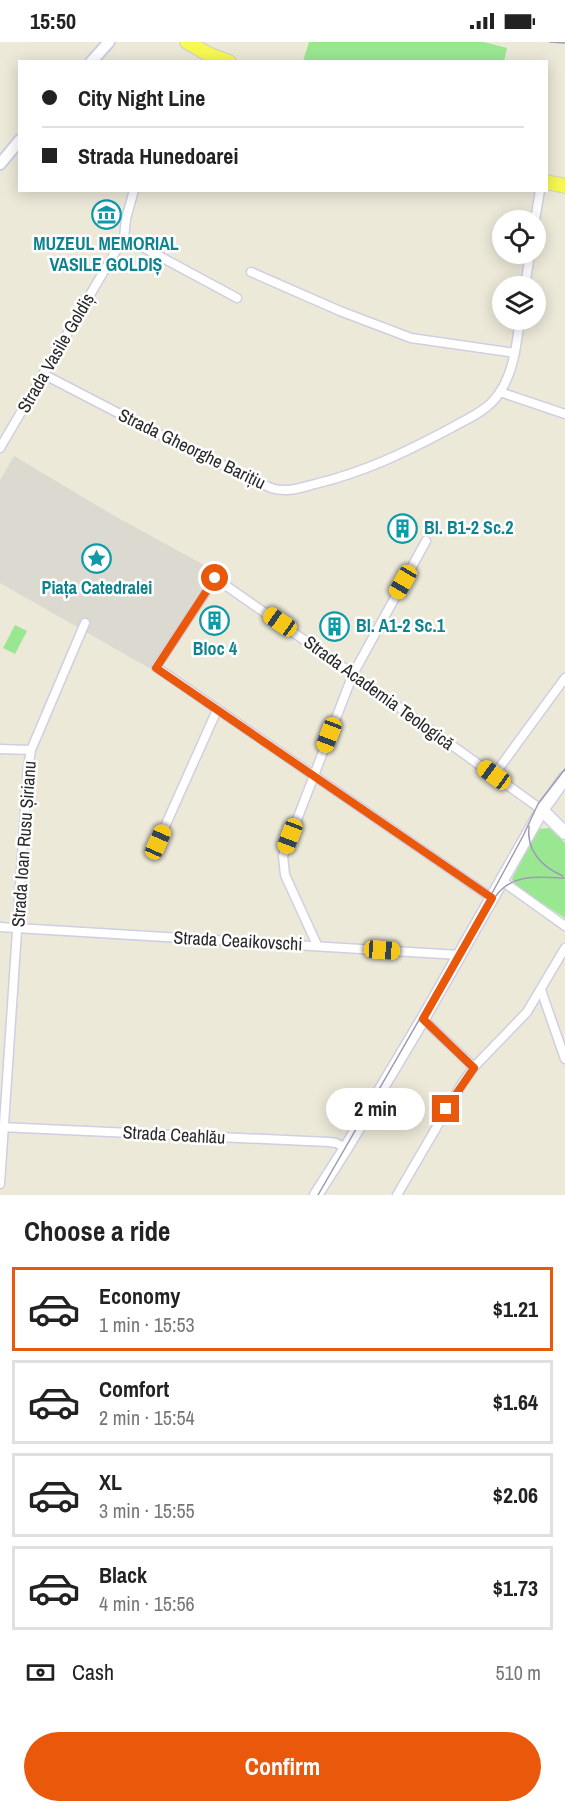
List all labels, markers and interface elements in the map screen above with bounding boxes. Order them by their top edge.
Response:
text: 15:50 [30,6,76,36]
text: City Night Line [78,83,205,113]
text: Strada Hunedoarei [78,141,238,171]
museum icon: MUZEUL MEMORIAL VASILE GOLDIȘ [90,199,122,231]
map controls [492,210,546,330]
button: locate [492,210,546,264]
place label: MUZEUL MEMORIAL VASILE GOLDIȘ [33,231,179,277]
button: layers [492,276,546,330]
street label: Strada Vasile Goldiș [11,288,100,417]
street label: Strada Gheorghe Barițiu [114,402,270,495]
building icon: Bl. B1-2 Sc.2 [387,512,419,544]
place label: Bl. B1-2 Sc.2 [424,515,513,540]
place icon: Piața Catedralei [81,543,113,575]
car [386,562,420,602]
route start [201,564,228,591]
place label: Piața Catedralei [42,575,152,600]
building icon: Bloc 4 [199,604,231,636]
car [260,604,300,640]
building icon: Bl. A1-2 Sc.1 [319,610,351,642]
place label: Bl. A1-2 Sc.1 [356,613,446,638]
street label: Strada Academia Teologică [299,629,460,756]
place label: Bloc 4 [193,636,238,661]
car [314,715,344,755]
car [474,757,514,793]
street label: Strada Ioan Rusu Șirianu [5,760,42,928]
car [275,816,305,856]
car [142,822,174,862]
street label: Strada Ceaikovschi [173,925,303,956]
car [363,940,401,960]
callout: 2 min [326,1088,425,1130]
text: 2 min [354,1095,397,1122]
route end [432,1095,459,1122]
street label: Strada Ceahlău [122,1119,226,1150]
text: Choose a ride [24,1213,170,1249]
text: Economy [99,1281,180,1311]
icon: car [27,1282,81,1336]
text: $1.21 [493,1294,538,1324]
text: 1 min · 15:53 [99,1311,195,1338]
text: Comfort [99,1374,169,1404]
icon: car [27,1375,81,1429]
text: $1.64 [493,1387,538,1417]
text: 2 min · 15:54 [99,1404,195,1431]
text: XL [99,1467,122,1497]
icon: car [27,1468,81,1522]
text: $2.06 [493,1480,538,1510]
text: 3 min · 15:55 [99,1497,195,1524]
text: Black [99,1560,147,1590]
icon: car [27,1561,81,1615]
text: $1.73 [493,1573,538,1603]
text: 4 min · 15:56 [99,1590,195,1617]
icon: cash [24,1656,57,1689]
text: Cash [72,1657,114,1687]
text: 510 m [495,1659,541,1686]
button: Confirm [24,1732,541,1801]

